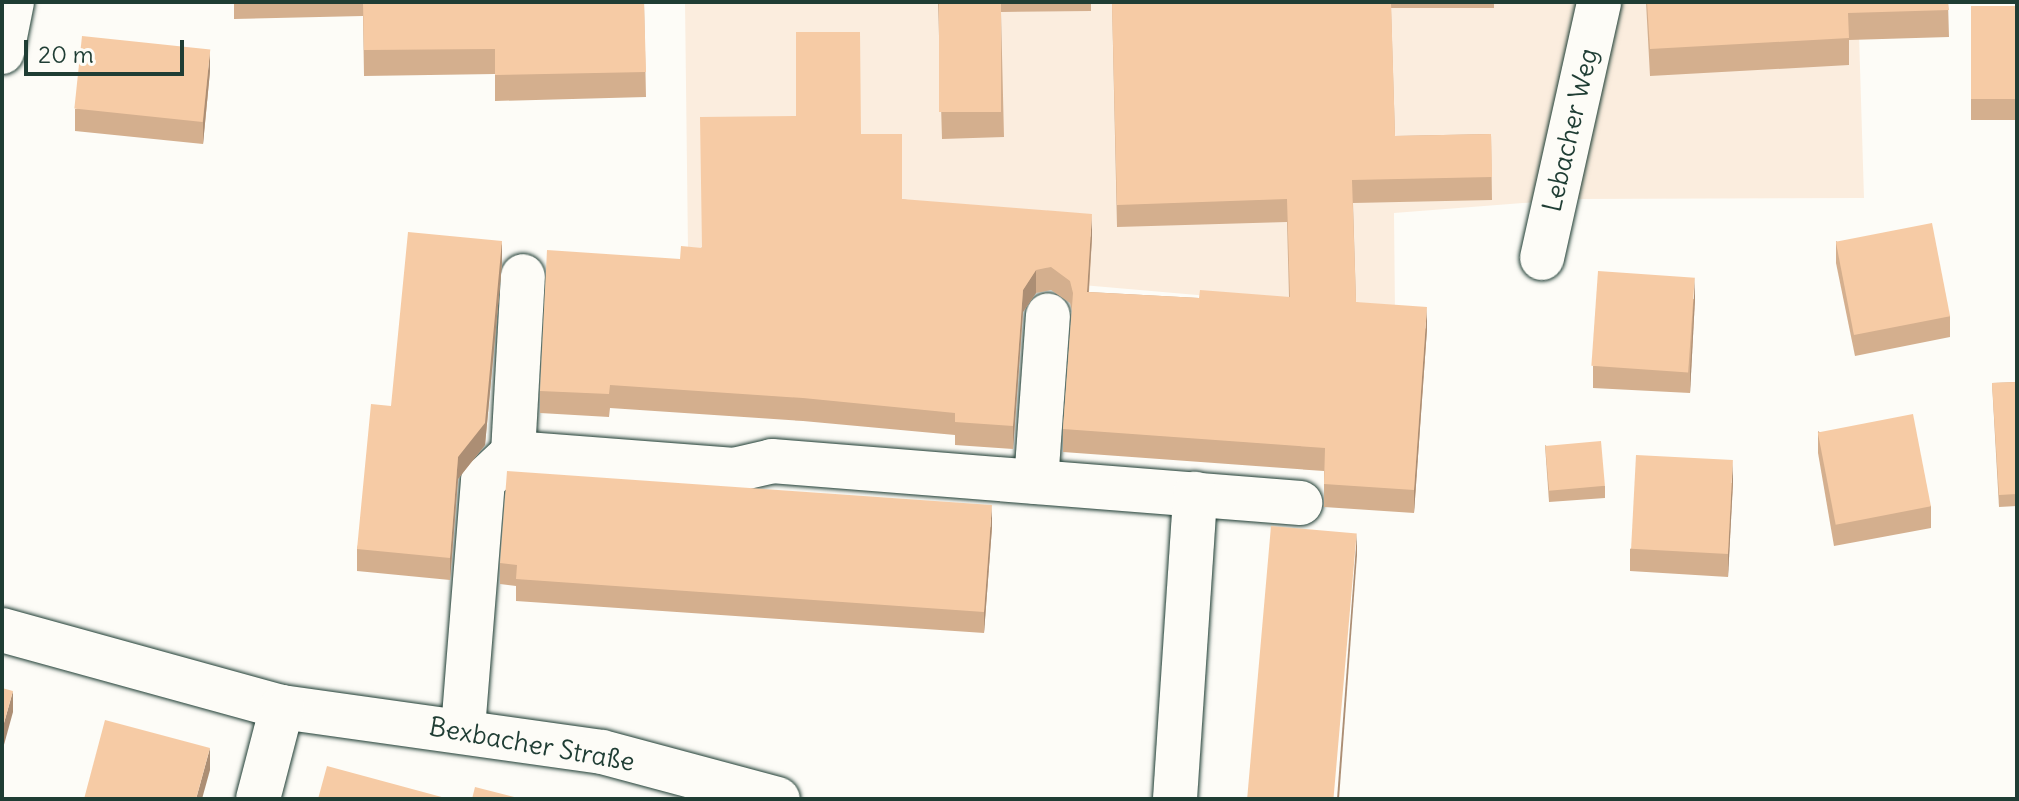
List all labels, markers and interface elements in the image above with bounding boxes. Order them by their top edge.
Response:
scale bar [28,24,188,74]
text: 20 m [38,39,94,69]
street label: Lebacher Weg [1536,45,1604,215]
street label: Bexbacher Straße [427,711,637,777]

